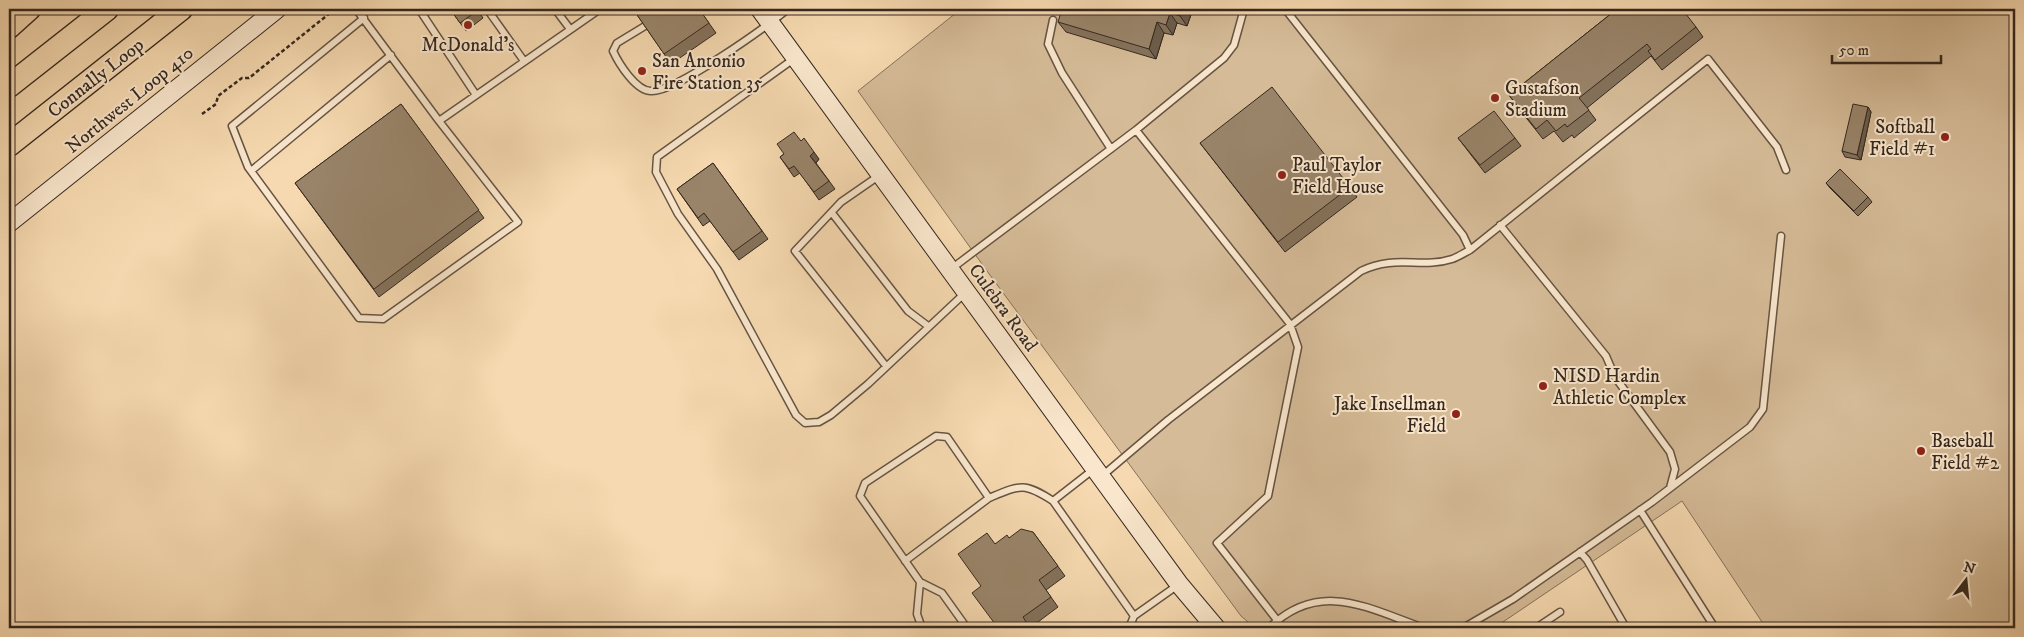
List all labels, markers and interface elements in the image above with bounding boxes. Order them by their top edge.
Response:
marker: McDonald's [462,19,474,31]
scale bar [1832,32,1940,64]
street label: Connally Loop [43,33,149,123]
place label: McDonald's [422,34,514,57]
text: 50 m [1839,41,1869,60]
street label: Northwest Loop 410 [61,42,198,159]
place label: San Antonio Fire Station 35 [652,50,763,95]
marker: San Antonio Fire Station 35 [636,65,648,77]
place label: Gustafson Stadium [1505,77,1580,122]
marker: Gustafson Stadium [1489,92,1501,104]
place label: Softball Field #1 [1869,116,1935,161]
marker: Softball Field #1 [1939,131,1951,143]
place label: Paul Taylor Field House [1292,154,1384,199]
marker: Paul Taylor Field House [1276,169,1288,181]
street label: Culebra Road [963,260,1043,357]
place label: NISD Hardin Athletic Complex [1553,365,1687,410]
marker: NISD Hardin Athletic Complex [1537,380,1549,392]
place label: Jake Insellman Field [1332,393,1447,438]
marker: Jake Insellman Field [1450,408,1462,420]
place label: Baseball Field #2 [1931,430,2000,475]
marker: Baseball Field #2 [1915,445,1927,457]
north arrow [1942,554,1992,604]
text: N [1961,558,1978,579]

